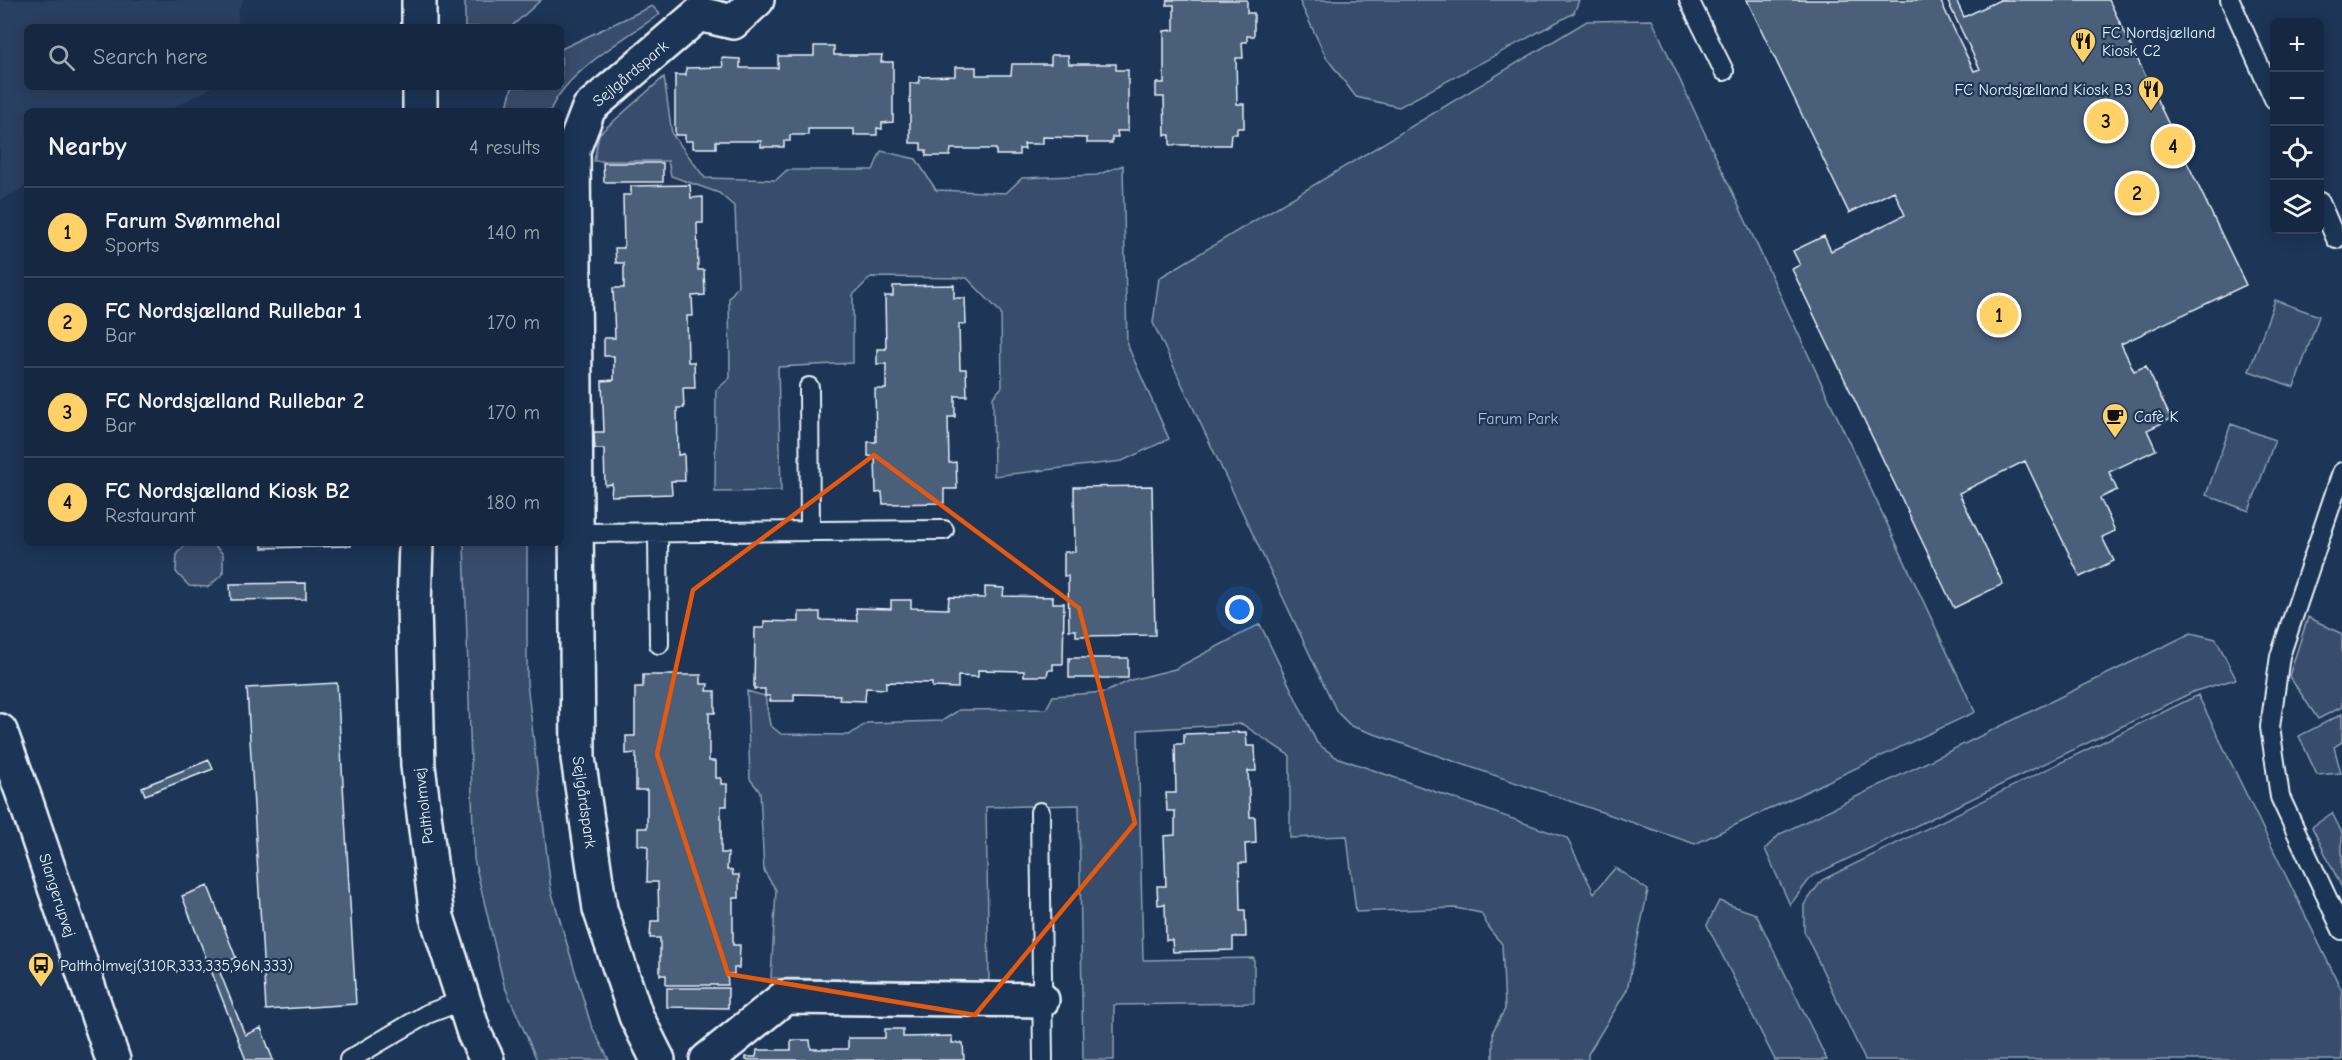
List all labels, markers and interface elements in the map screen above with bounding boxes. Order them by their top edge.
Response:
map controls [2270,18,2324,234]
button: + [2270,18,2324,72]
search box [24,24,564,90]
place label: FC Nordsjælland Kiosk C2 [2102,24,2216,60]
restaurant icon: FC Nordsjælland Kiosk C2 [2068,26,2098,64]
street label: Sejlgårdspark [589,37,672,110]
icon: search [45,41,78,74]
text: Search here [93,44,208,70]
button: − [2270,72,2324,126]
restaurant icon: FC Nordsjælland Kiosk B3 [2136,74,2166,112]
place label: FC Nordsjælland Kiosk B3 [1954,81,2132,99]
pin: 3 [2086,98,2126,144]
pin: 4 [2154,124,2192,168]
button: locate [2270,126,2324,180]
text: Nearby [48,132,127,162]
text: 4 results [469,136,540,159]
pin: 2 [2118,170,2156,216]
button: layers [2270,180,2324,234]
text: Farum Svømmehal [105,208,281,234]
text: 1 [64,221,71,244]
text: 140 m [487,221,540,244]
text: Sports [105,234,159,257]
pin: 1 [1980,292,2018,338]
text: FC Nordsjælland Rullebar 1 [105,298,362,324]
text: 2 [63,311,72,334]
text: 170 m [487,311,540,334]
text: Bar [105,324,136,347]
text: FC Nordsjælland Rullebar 2 [105,388,364,414]
text: 3 [63,401,72,424]
text: 170 m [487,401,540,424]
cafe icon: Cafè K [2100,401,2130,439]
place label: Cafè K [2134,408,2178,426]
park label: Farum Park [1478,410,1558,428]
text: Bar [105,414,136,437]
text: FC Nordsjælland Kiosk B2 [105,478,350,504]
text: 4 [63,491,72,514]
text: 180 m [486,491,540,514]
text: Restaurant [105,504,195,527]
your location [1225,595,1254,624]
street label: Sejlgårdspark [569,755,599,850]
street label: Paltholmvej [410,767,438,845]
street label: Slangerupvej [35,851,79,939]
bus stop icon: Paltholmvej(310R,333,335,96N,333) [26,950,56,988]
place label: Paltholmvej(310R,333,335,96N,333) [60,957,293,975]

